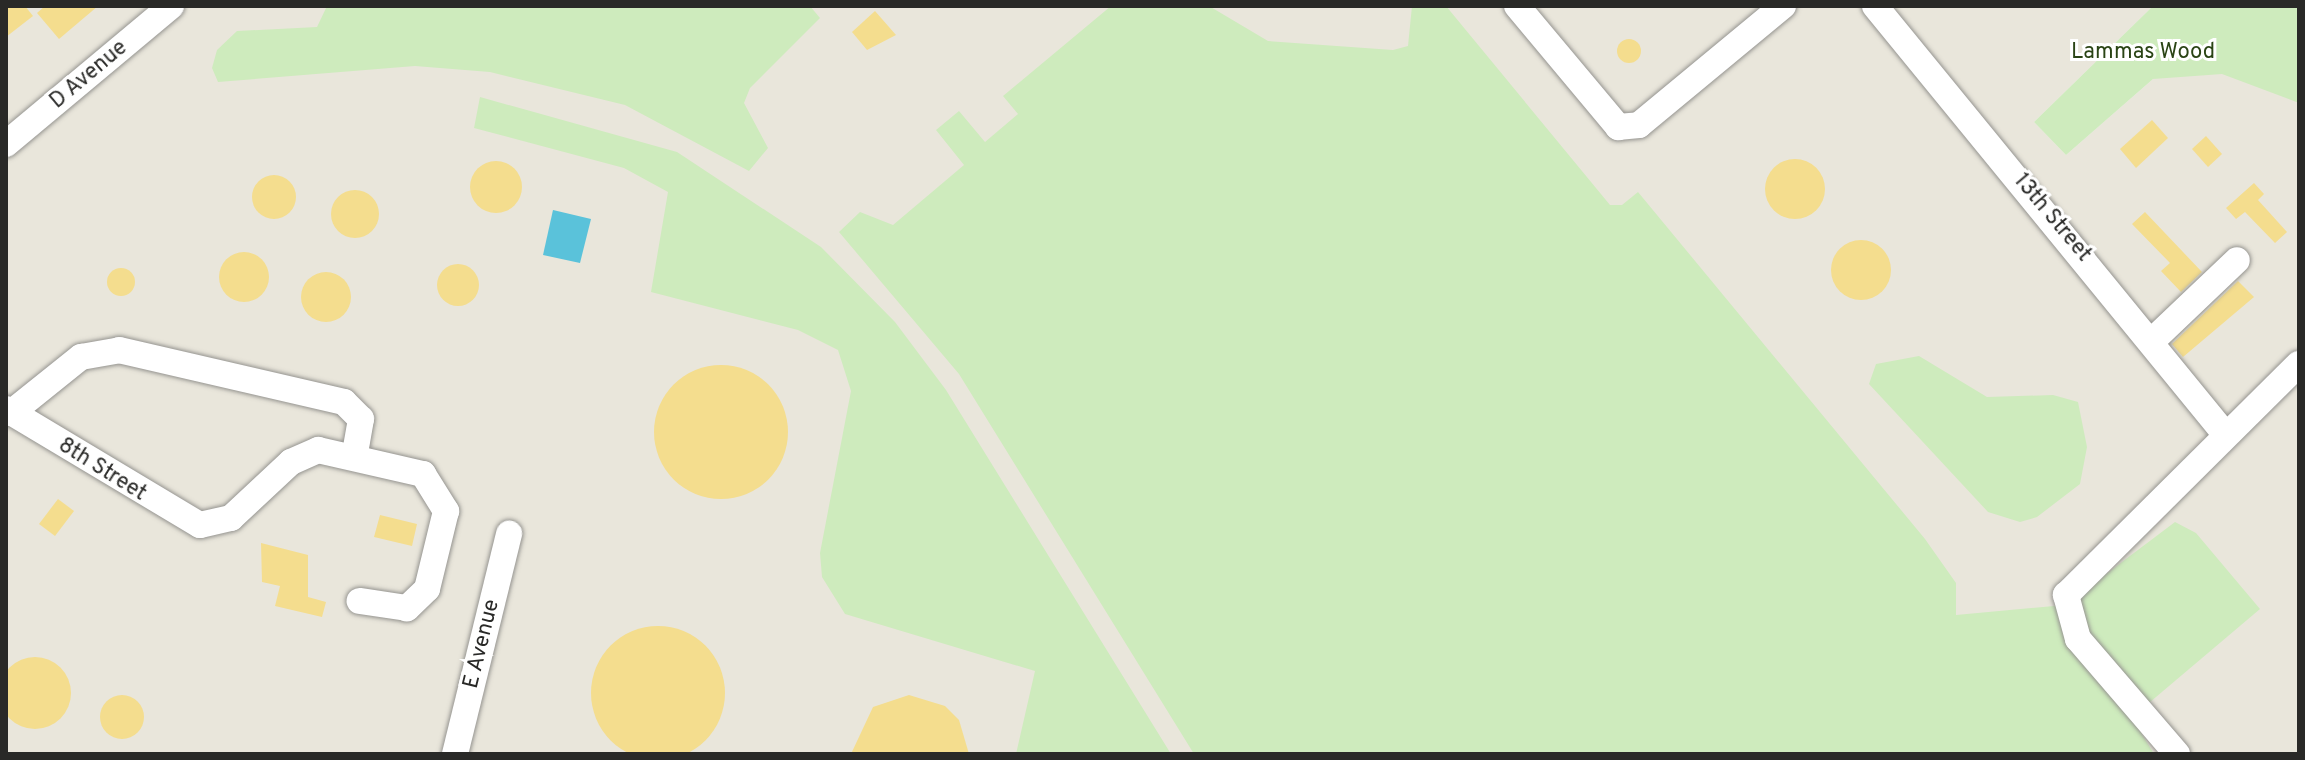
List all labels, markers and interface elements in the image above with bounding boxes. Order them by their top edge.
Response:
street label: D Avenue [45,35,133,115]
park label: Lammas Wood [2071,40,2215,66]
street label: 13th Street [2007,169,2097,267]
street label: 8th Street [53,433,151,507]
street label: E Avenue [458,596,506,692]

